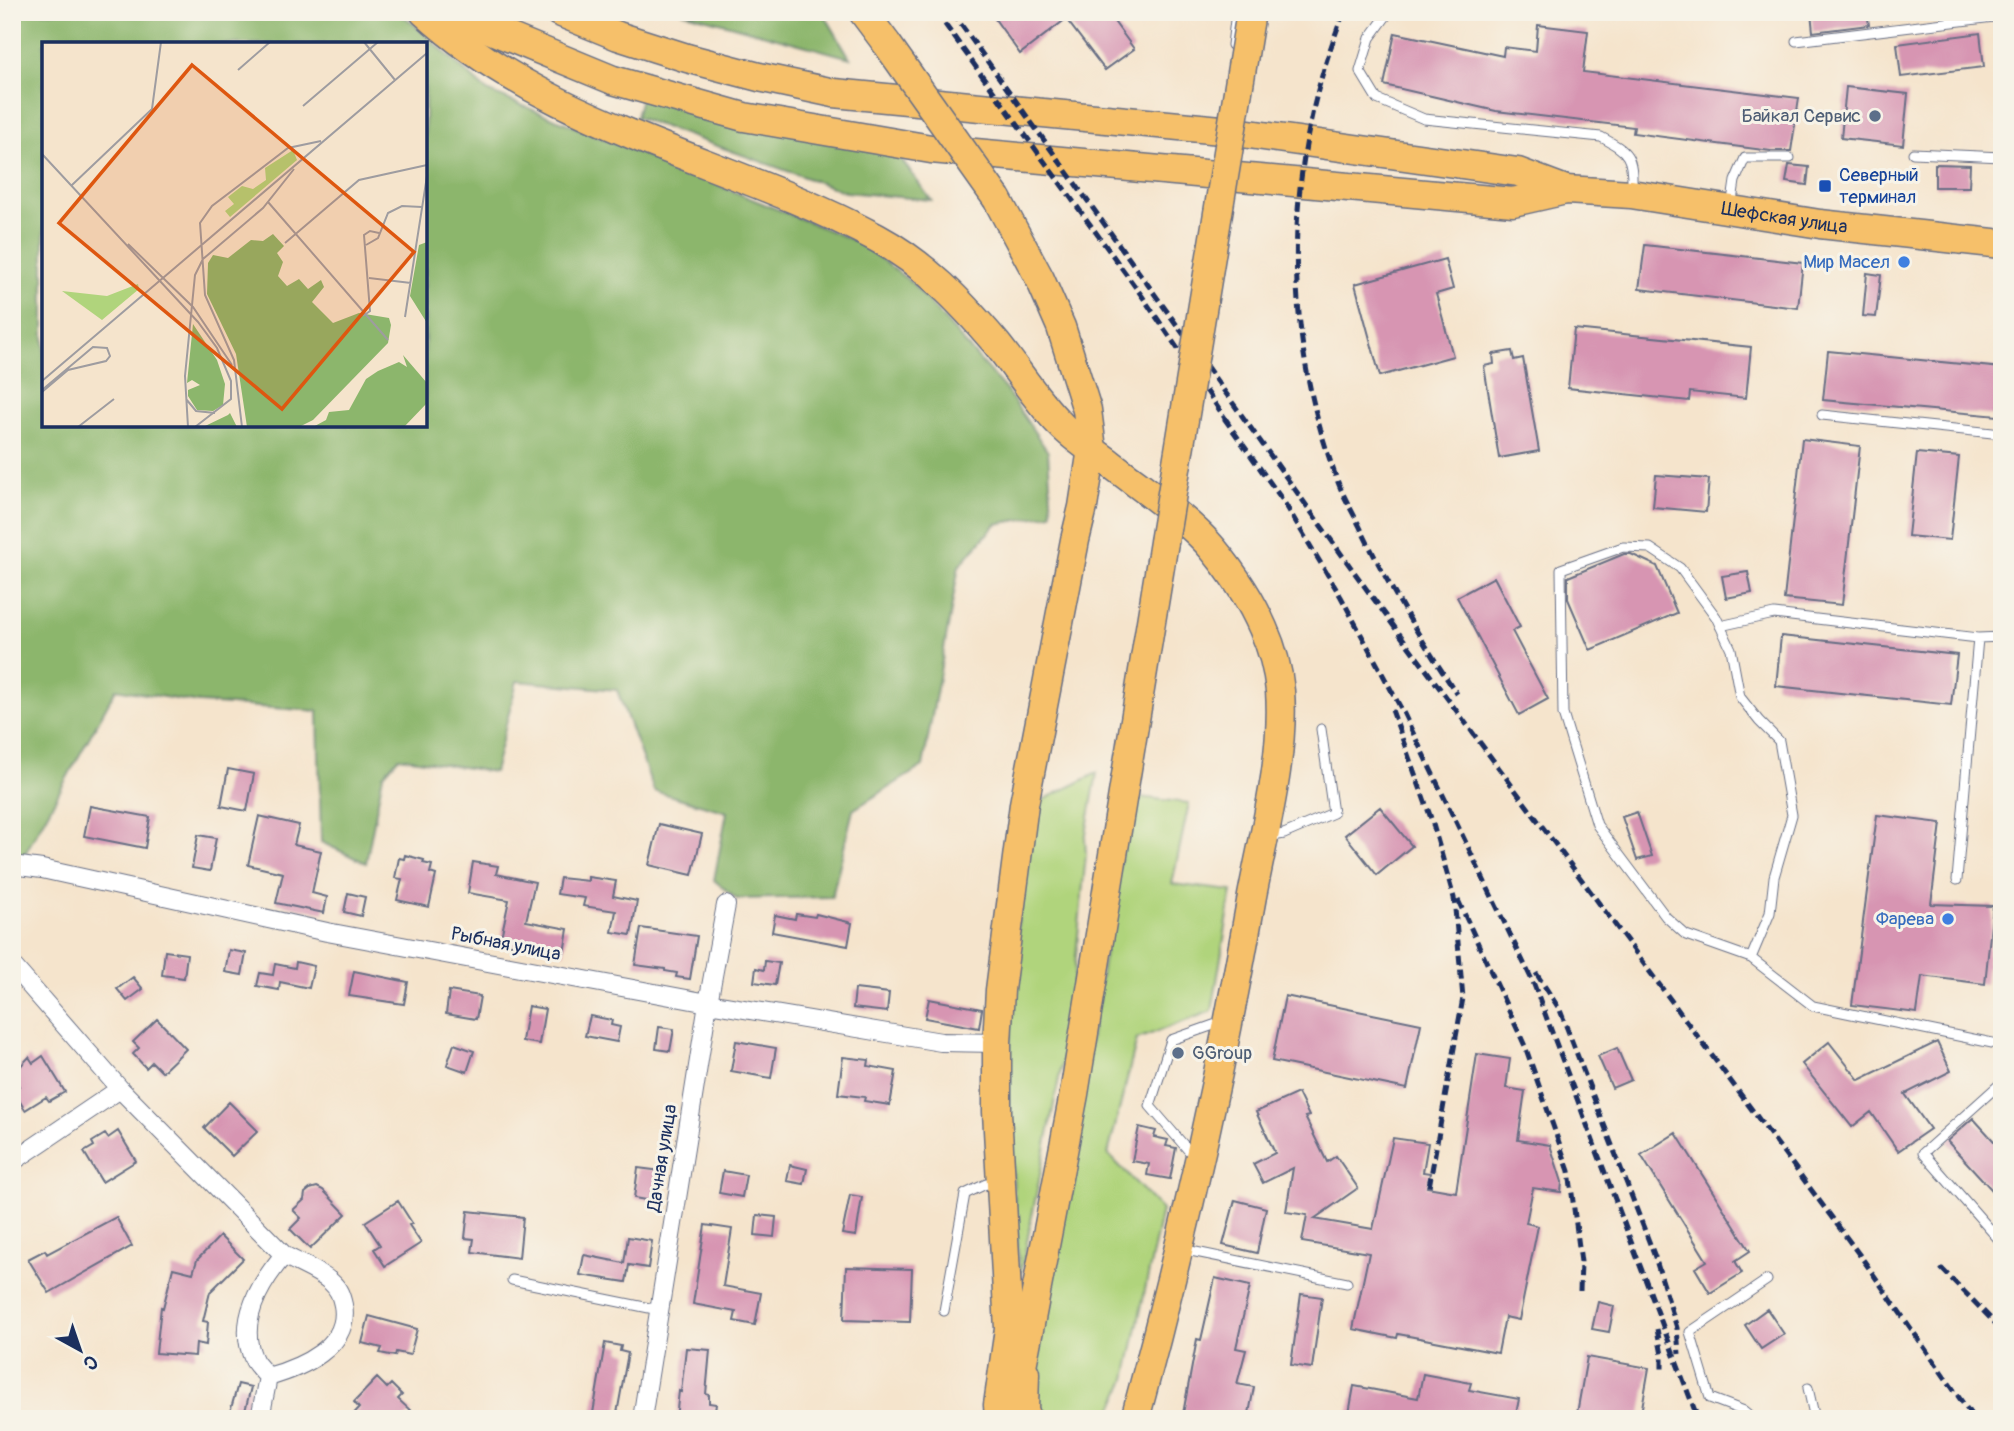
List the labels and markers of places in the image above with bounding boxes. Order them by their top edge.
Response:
place label: Байкал Сервис [1741,104,1861,128]
marker: Байкал Сервис [1867,108,1883,124]
place label: Северный терминал [1839,163,1919,209]
marker: Северный терминал [1817,178,1833,194]
place label: Мир Масел [1803,250,1890,274]
marker: Мир Масел [1896,254,1912,270]
place label: Фарева [1876,907,1934,931]
marker: Фарева [1940,911,1956,927]
place label: GGroup [1192,1041,1252,1065]
marker: GGroup [1170,1045,1186,1061]

